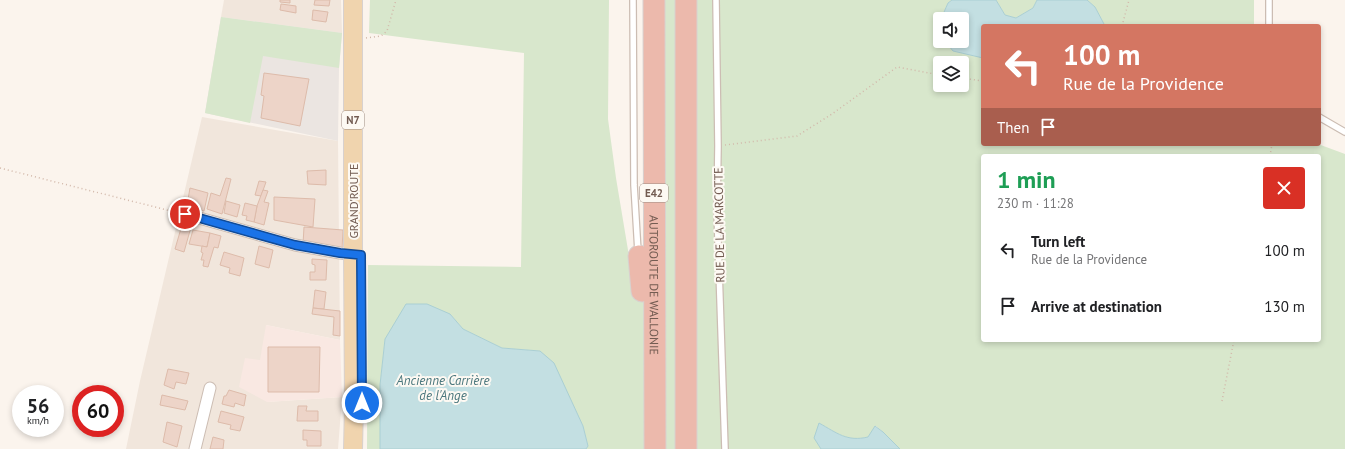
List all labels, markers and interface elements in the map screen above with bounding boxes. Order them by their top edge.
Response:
map controls [933,12,969,92]
button: sound [933,12,969,48]
text: 100 m [1063,36,1140,73]
icon: left [997,40,1049,92]
button: layers [933,56,969,92]
text: Rue de la Providence [1063,72,1224,95]
road number: N7 [342,111,364,129]
icon: arrive [1037,116,1059,138]
text: Then [997,118,1029,137]
street label: GRAND'ROUTE [346,164,361,239]
text: 1 min [997,164,1056,195]
street label: RUE DE LA MARCOTTE [710,167,728,283]
button: close [1263,167,1305,209]
road number: E42 [640,184,668,202]
text: 230 m · 11:28 [997,195,1074,212]
pin [168,197,202,231]
icon: arrive [174,203,196,225]
street label: AUTOROUTE DE WALLONIE [647,215,662,355]
text: Turn left [1031,232,1085,251]
icon: left [997,239,1019,261]
text: 100 m [1264,241,1305,260]
text: Rue de la Providence [1031,251,1147,268]
icon: arrive [997,295,1019,317]
text: Arrive at destination [1031,297,1162,316]
text: 130 m [1264,297,1305,316]
water label: Ancienne Carrière de l'Ange [396,372,489,404]
position arrow [341,382,383,424]
speed limit sign: 60 [72,385,124,437]
text: 56 [27,393,49,419]
text: km/h [27,414,49,427]

